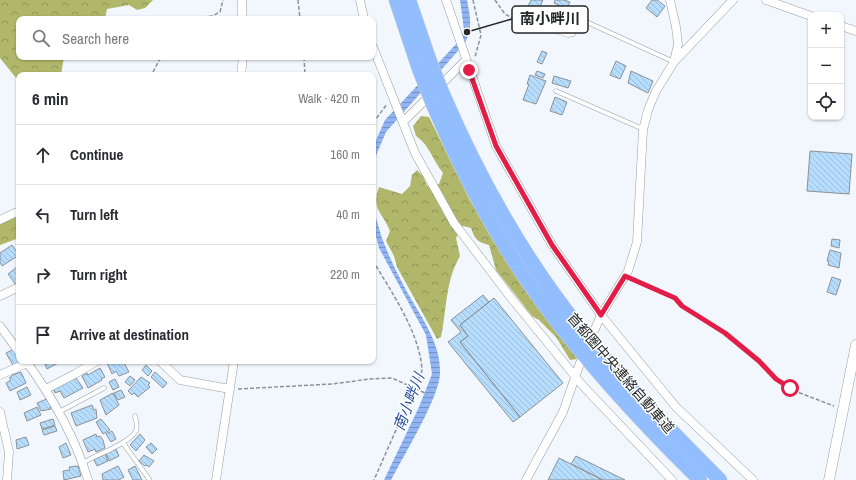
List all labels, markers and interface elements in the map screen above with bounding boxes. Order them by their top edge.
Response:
callout: 南小畔川 [512,6,588,33]
text: 南小畔川 [520,8,580,29]
map controls [808,12,844,120]
button: + [808,12,844,48]
search box [16,16,376,60]
icon: search [30,27,52,49]
text: Search here [62,28,129,49]
button: − [808,48,844,84]
route end [460,61,478,79]
button: locate [808,84,844,120]
text: 6 min [32,87,68,110]
text: Walk · 420 m [298,90,360,107]
icon: ahead [32,144,54,166]
text: Continue [70,144,123,165]
text: 160 m [330,146,360,163]
icon: left [32,204,54,226]
text: Turn left [70,204,118,225]
text: 40 m [336,206,360,223]
icon: right [32,264,54,286]
text: Turn right [70,264,127,285]
text: 220 m [330,266,360,283]
street label: 首都圏中央連絡自動車道 [564,309,678,437]
icon: arrive [32,324,54,346]
text: Arrive at destination [70,324,189,345]
water label: 南小畔川 [388,368,430,434]
route start [781,379,799,397]

